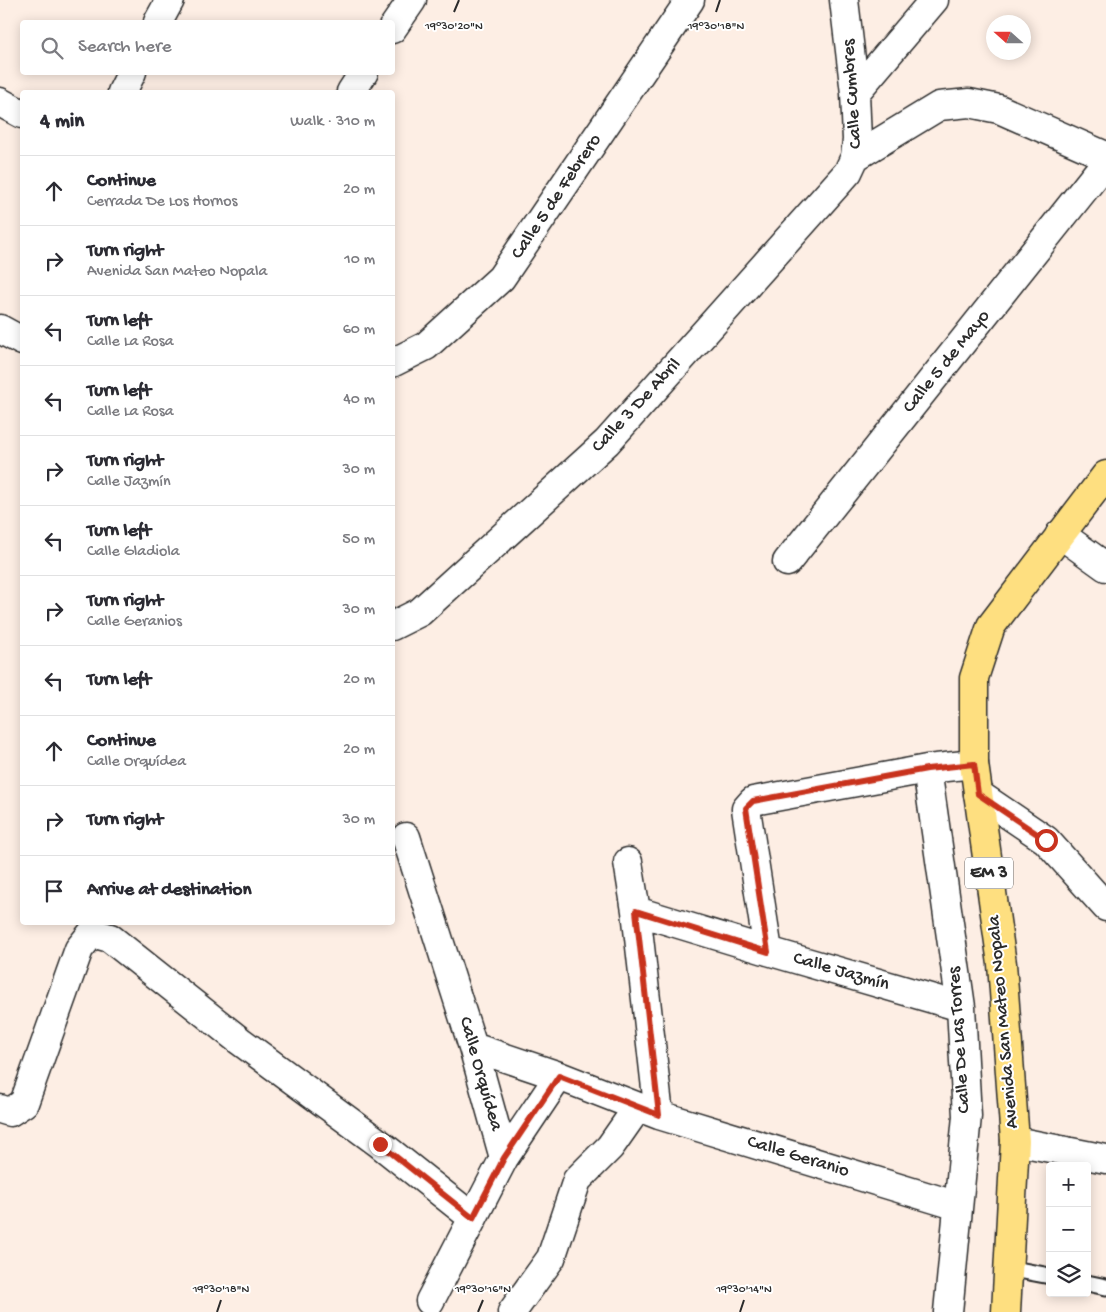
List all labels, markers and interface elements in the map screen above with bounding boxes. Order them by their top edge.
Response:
north arrow [986,15,1031,60]
search box [20,20,395,75]
text: 19°30'20"N [424,20,483,34]
text: 19°30'18"N [687,20,744,34]
icon: search [38,34,66,62]
text: Search here [78,36,172,59]
street label: Calle Cumbres [838,37,868,150]
text: 4 min [40,110,84,135]
text: Walk · 310 m [290,113,375,132]
street label: Calle 5 de Febrero [507,130,607,264]
text: Continue [87,170,156,193]
icon: ahead [40,177,68,205]
text: 20 m [343,181,375,200]
text: Cerrada De Los Hornos [87,193,237,212]
text: Turn right [87,240,163,263]
icon: right [40,247,68,275]
text: 10 m [344,251,375,270]
text: Avenida San Mateo Nopala [87,263,267,282]
street label: Calle 5 de Mayo [898,306,996,418]
text: Turn left [87,310,151,333]
icon: left [40,317,68,345]
text: 60 m [343,321,375,340]
text: Calle La Rosa [87,333,174,352]
street label: Calle 3 De Abril [587,354,687,458]
text: Turn left [87,380,151,403]
icon: left [40,387,68,415]
text: 40 m [343,391,375,410]
text: Calle La Rosa [87,403,174,422]
text: Turn right [87,450,163,473]
icon: right [40,457,68,485]
text: 30 m [342,461,375,480]
text: Calle Jazmín [87,473,171,492]
text: Turn left [87,520,151,543]
icon: left [40,527,68,555]
text: 50 m [342,531,375,550]
text: Calle Gladiola [87,543,180,562]
text: Turn right [87,590,163,613]
icon: right [40,597,68,625]
text: 30 m [342,601,375,620]
text: Calle Geranios [87,613,182,632]
icon: left [40,667,68,695]
text: Turn left [87,669,151,692]
text: 20 m [343,671,375,690]
text: Continue [87,730,156,753]
icon: ahead [40,737,68,765]
text: 20 m [343,741,375,760]
text: Calle Orquídea [87,753,186,772]
icon: right [40,807,68,835]
text: Turn right [87,809,163,832]
text: 30 m [342,811,375,830]
route start [1035,829,1058,852]
road number: EM 3 [965,858,1013,888]
icon: arrive [40,877,68,905]
text: Arrive at destination [87,879,251,902]
street label: Avenida San Mateo Nopala [983,913,1025,1130]
street label: Calle Jazmín [790,947,892,997]
street label: Calle De Las Torres [943,965,977,1114]
street label: Calle Orquídea [453,1014,508,1135]
street label: Calle Geranio [744,1131,852,1183]
route end [369,1133,392,1156]
map controls [1046,1162,1091,1297]
button: + [1046,1162,1091,1207]
button: − [1046,1207,1091,1252]
button: layers [1046,1252,1091,1297]
text: 19°30'18"N [192,1283,249,1297]
text: 19°30'16"N [454,1283,511,1297]
text: 19°30'14"N [715,1283,772,1297]

